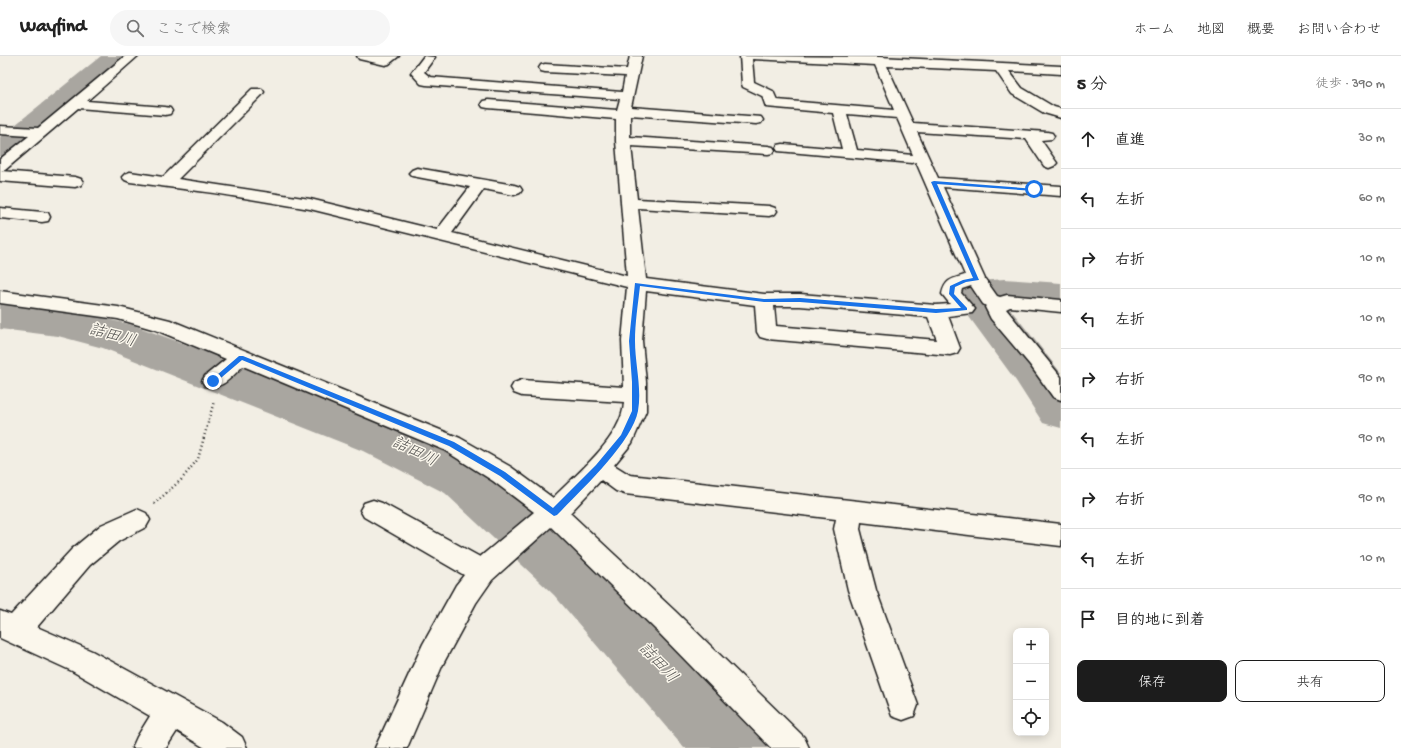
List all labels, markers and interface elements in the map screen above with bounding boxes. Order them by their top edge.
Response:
search box [110,10,390,46]
text: Wayfind [20,16,86,39]
icon: search [124,17,146,39]
text: ここで検索 [156,21,231,39]
text: ホーム [1134,22,1175,39]
text: 地図 [1197,22,1225,39]
text: 概要 [1247,22,1275,39]
text: お問い合わせ [1297,22,1381,39]
text: 5 分 [1077,76,1107,96]
text: 徒歩 · 390 m [1316,77,1385,92]
icon: ahead [1077,128,1099,150]
text: 30 m [1359,131,1385,146]
text: 直進 [1115,132,1145,150]
route start [1025,180,1043,198]
icon: left [1077,188,1099,210]
text: 60 m [1359,191,1385,206]
text: 左折 [1115,192,1145,210]
icon: right [1077,248,1099,270]
text: 10 m [1360,251,1385,266]
text: 右折 [1115,252,1145,270]
icon: left [1077,308,1099,330]
text: 10 m [1360,311,1385,326]
text: 左折 [1115,312,1145,330]
water label: 詰田川 [86,320,138,353]
icon: right [1077,368,1099,390]
text: 90 m [1359,371,1385,386]
route end [204,372,222,390]
text: 右折 [1115,372,1145,390]
icon: left [1077,428,1099,450]
text: 90 m [1359,431,1385,446]
text: 左折 [1115,432,1145,450]
water label: 詰田川 [388,433,440,472]
icon: right [1077,488,1099,510]
text: 90 m [1359,491,1385,506]
text: 右折 [1115,492,1145,510]
icon: left [1077,548,1099,570]
text: 10 m [1360,551,1385,566]
text: 左折 [1115,552,1145,570]
icon: arrive [1077,608,1099,630]
text: 目的地に到着 [1115,612,1205,630]
map controls [1013,628,1049,736]
button: + [1013,628,1049,664]
water label: 詰田川 [634,639,681,688]
button: 保存 [1077,660,1227,702]
button: 共有 [1235,660,1385,702]
button: − [1013,664,1049,700]
button: locate [1013,700,1049,736]

